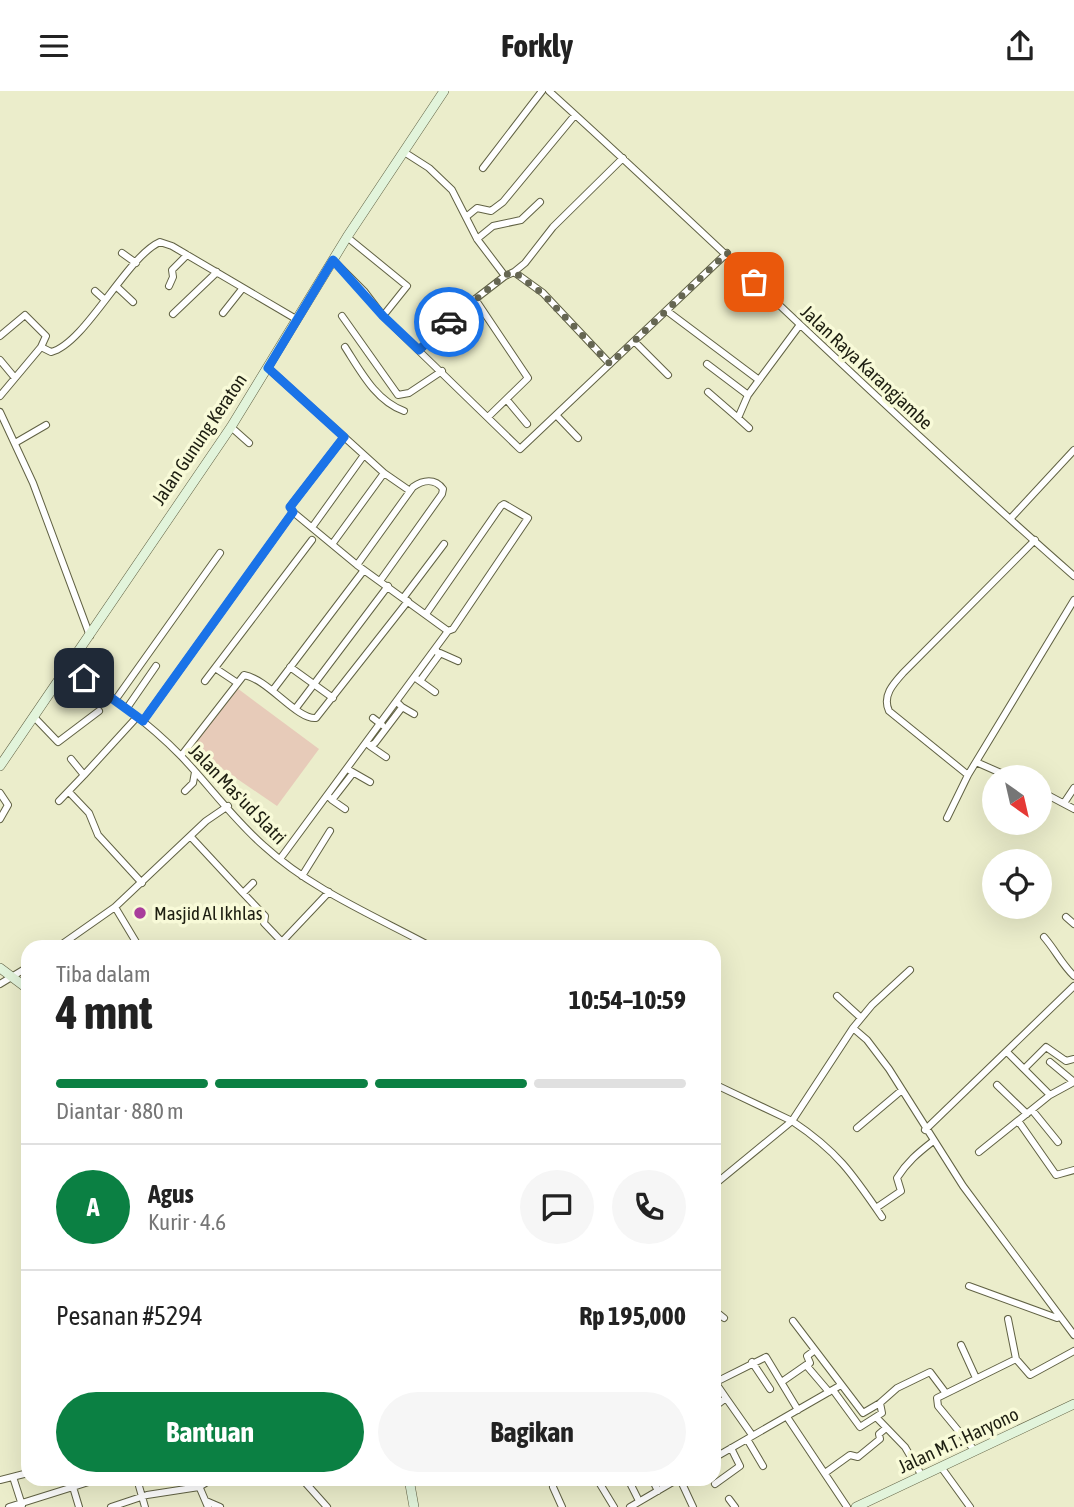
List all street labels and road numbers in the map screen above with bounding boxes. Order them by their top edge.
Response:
street label: Jalan Raya Karangjambe [797,300,937,434]
street label: Jalan Gunung Keraton [147,369,251,509]
street label: Jalan Mas'ud Slatri [185,740,291,848]
street label: Jalan M.T. Haryono [894,1402,1022,1478]

